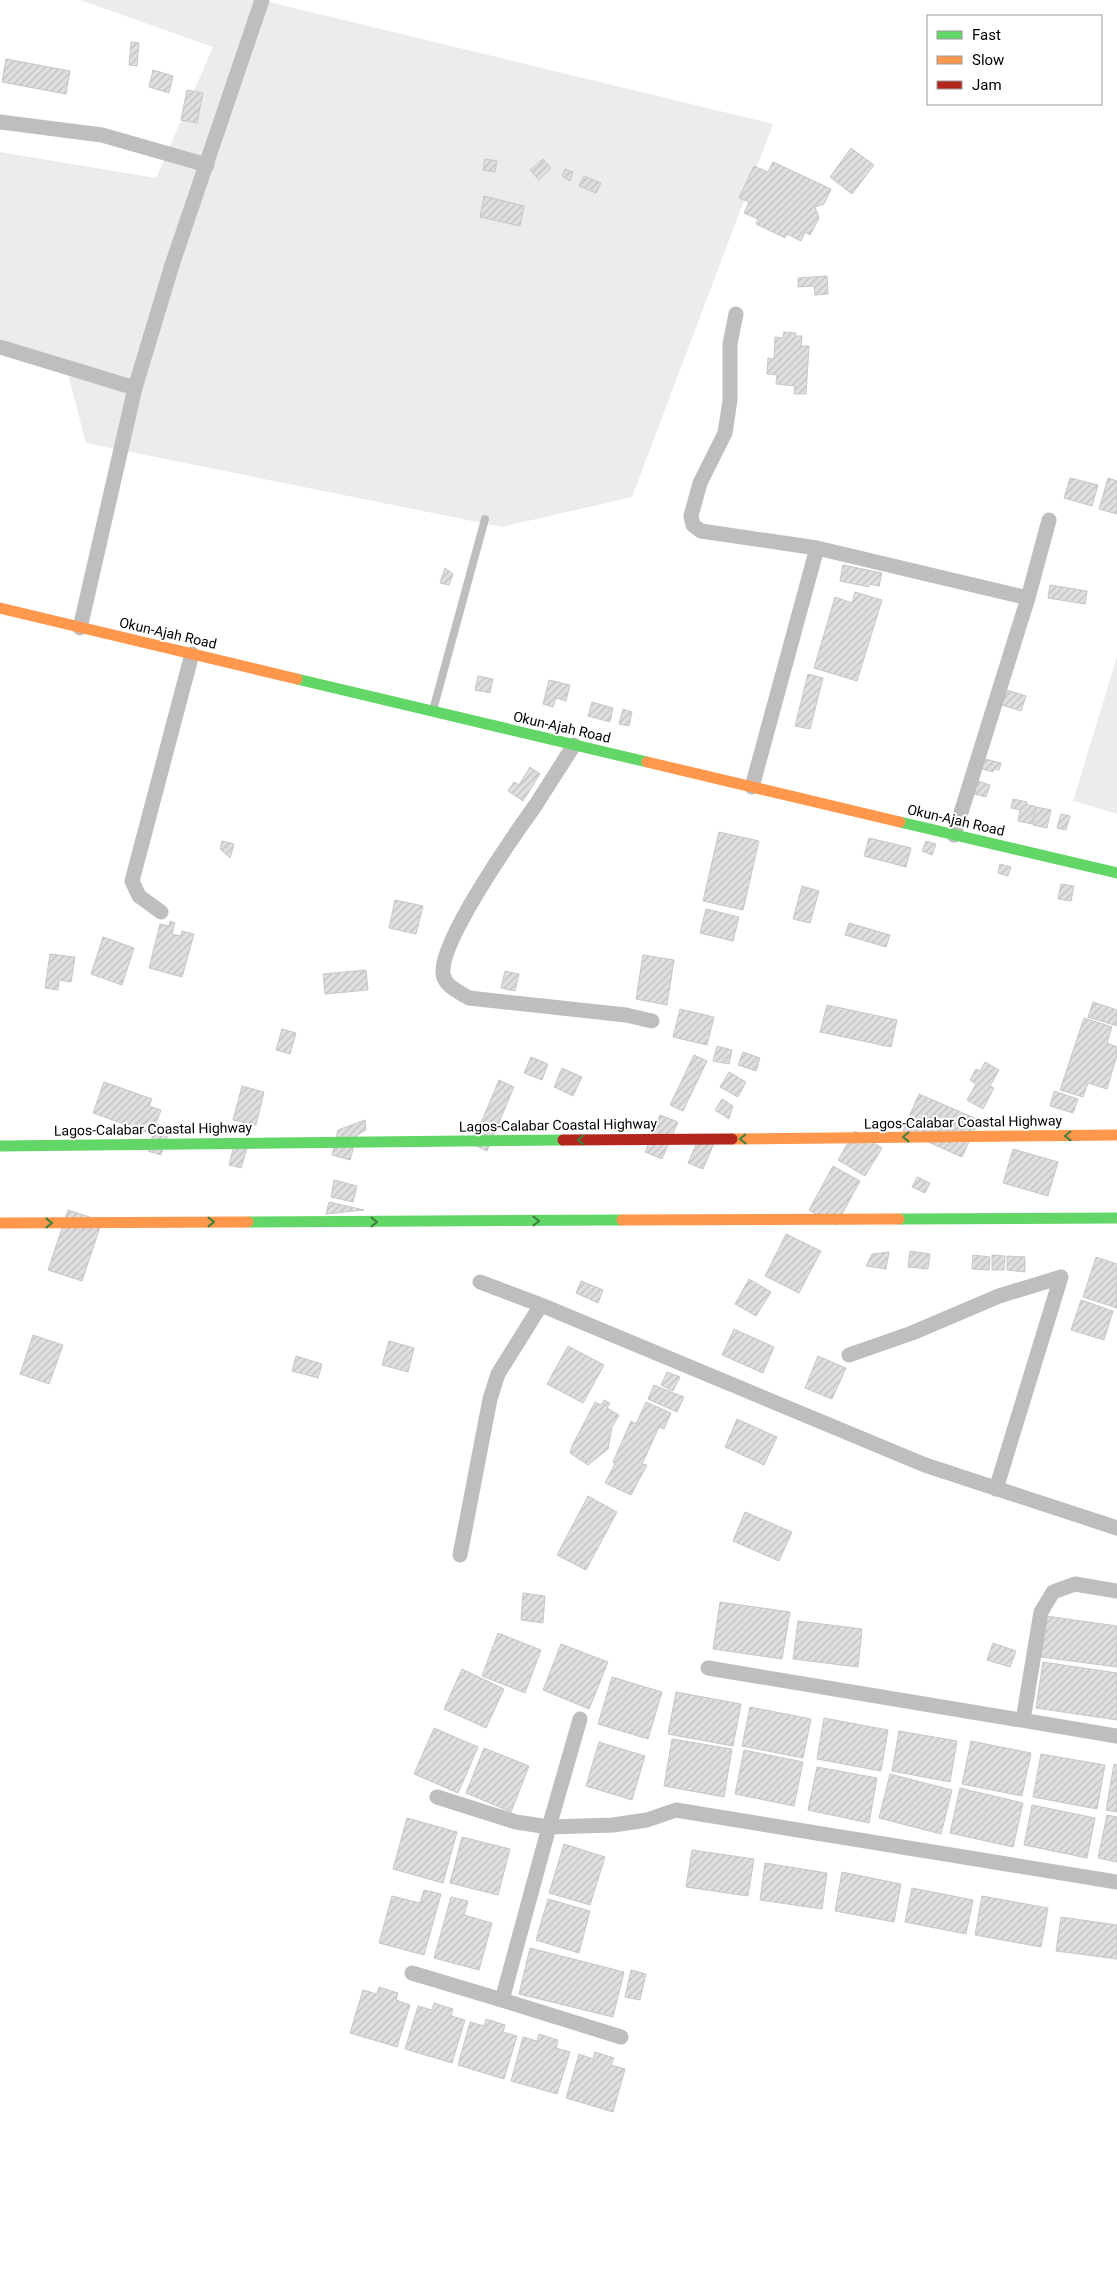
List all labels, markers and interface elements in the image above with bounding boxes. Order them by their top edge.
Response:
legend [927,15,1102,105]
text: Fast [972,26,1001,44]
text: Slow [972,51,1004,69]
text: Jam [972,76,1002,94]
street label: Okun-Ajah Road [118,614,218,652]
street label: Okun-Ajah Road [512,708,612,746]
street label: Okun-Ajah Road [906,801,1006,839]
street label: Lagos-Calabar Coastal Highway [864,1112,1063,1132]
street label: Lagos-Calabar Coastal Highway [459,1115,658,1135]
street label: Lagos-Calabar Coastal Highway [54,1119,253,1139]
one-way arrow [1064,1131,1072,1141]
one-way arrow [902,1132,910,1142]
one-way arrow [739,1134,747,1144]
one-way arrow [577,1135,584,1145]
one-way arrow [532,1216,540,1226]
one-way arrow [208,1217,215,1227]
one-way arrow [370,1217,378,1227]
one-way arrow [45,1218,53,1228]

